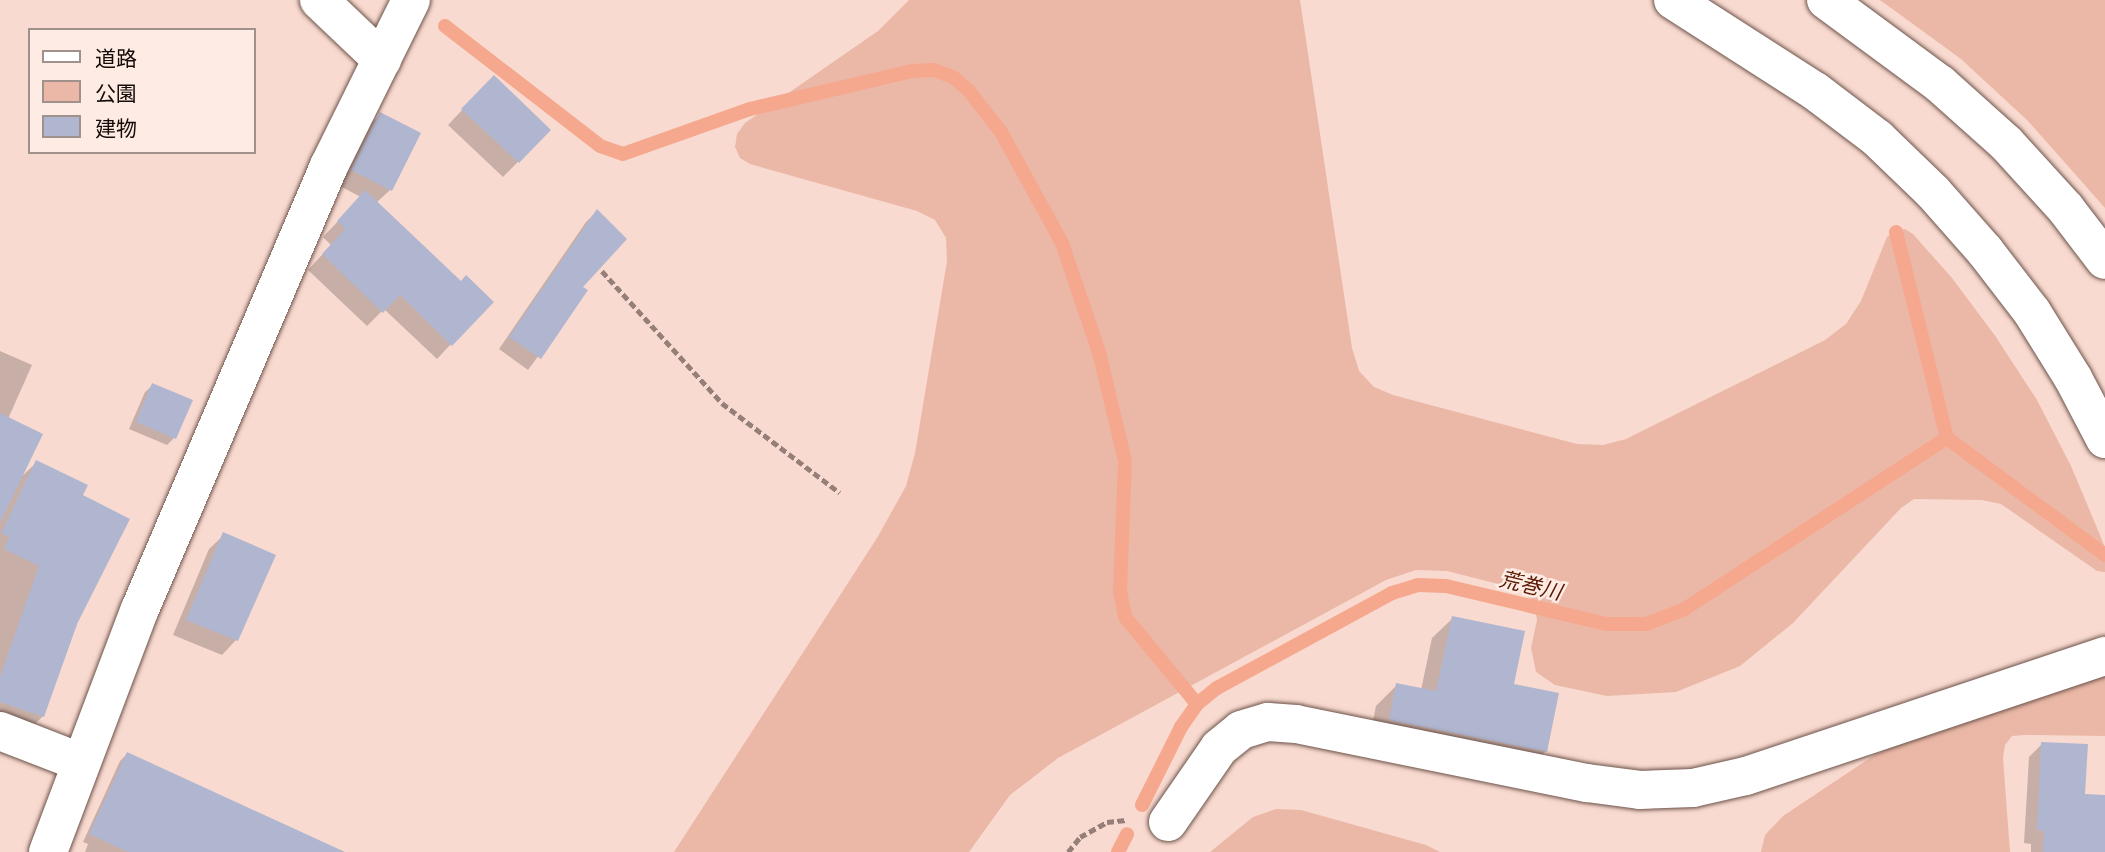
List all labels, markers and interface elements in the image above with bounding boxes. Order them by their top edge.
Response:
legend [28,28,256,154]
text: 道路 [95,41,137,72]
text: 公園 [95,76,137,107]
text: 建物 [95,111,137,142]
water label: 荒巻川 [1497,565,1565,603]

